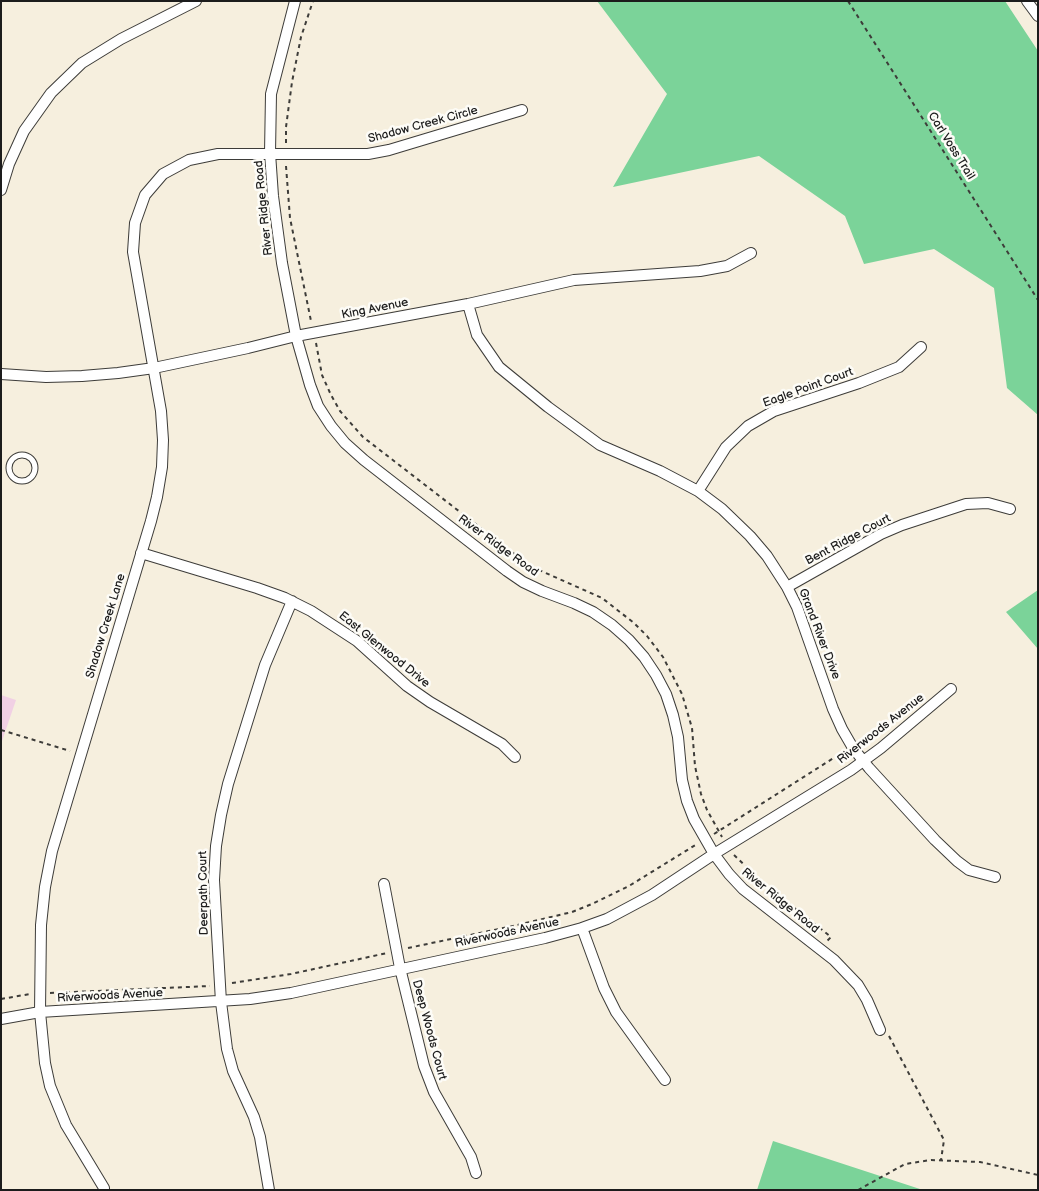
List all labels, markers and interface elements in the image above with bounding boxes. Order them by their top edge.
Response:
street label: Shadow Creek Circle [367,103,479,147]
street label: Carl Voss Trail [925,110,977,182]
street label: River Ridge Road [252,160,276,256]
street label: King Avenue [340,295,410,323]
street label: Eagle Point Court [761,365,855,411]
street label: Bent Ridge Court [803,511,893,569]
street label: River Ridge Road [455,512,541,580]
street label: Shadow Creek Lane [83,572,129,680]
street label: Grand River Drive [795,587,843,681]
street label: East Glenwood Drive [336,609,432,691]
street label: Riverwoods Avenue [835,691,927,767]
street label: Deerpath Court [196,851,212,935]
street label: River Ridge Road [738,865,822,937]
street label: Riverwoods Avenue [454,915,560,951]
street label: Deep Woods Court [409,978,449,1082]
street label: Riverwoods Avenue [57,986,163,1006]

